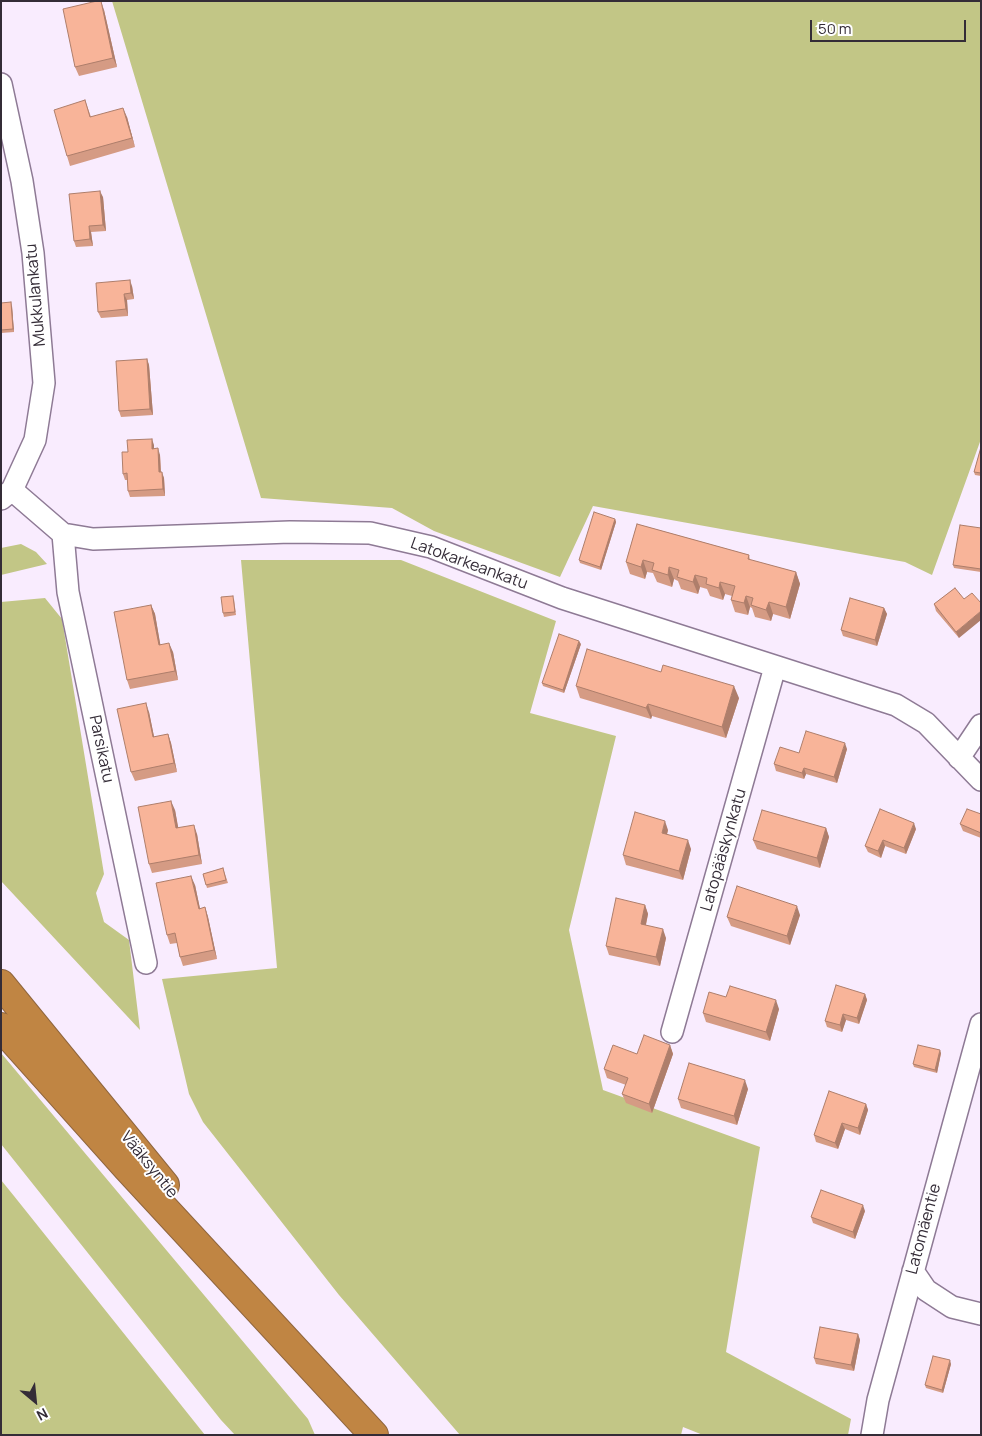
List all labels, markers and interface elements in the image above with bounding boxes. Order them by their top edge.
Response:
scale bar [812,10,968,42]
text: 50 m [818,18,852,39]
street label: Mukkulankatu [22,243,50,347]
street label: Latokarkeankatu [408,534,530,594]
street label: Parsikatu [84,714,118,784]
street label: Latopääskynkatu [697,786,751,914]
street label: Vääksyntie [116,1128,182,1202]
street label: Latomäentie [903,1182,945,1276]
north arrow [10,1376,60,1426]
text: N [33,1404,51,1425]

